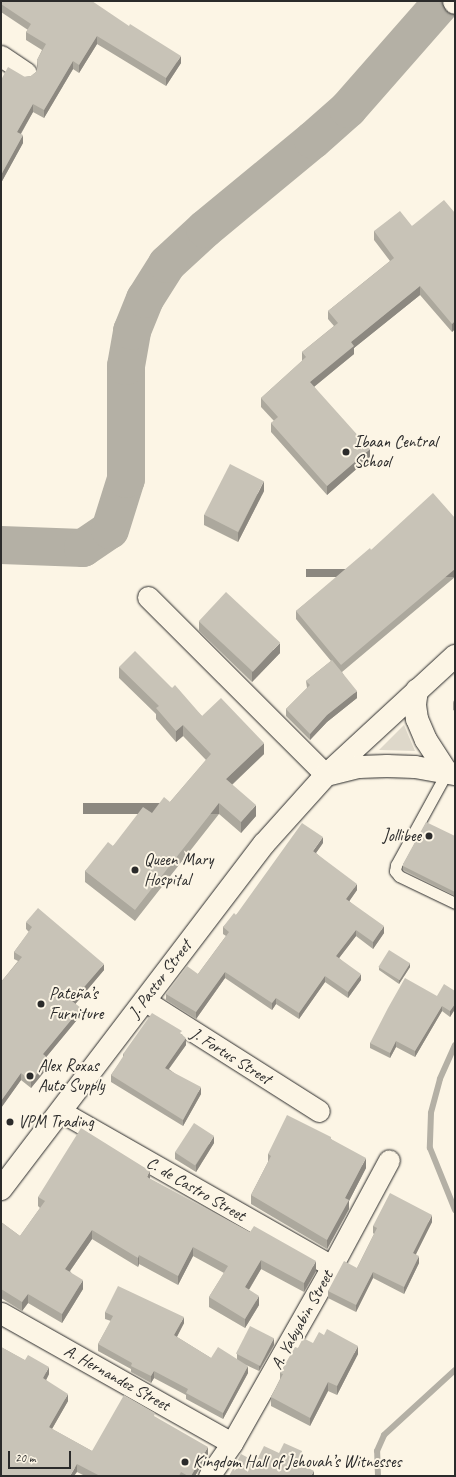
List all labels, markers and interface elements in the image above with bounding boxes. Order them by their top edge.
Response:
place label: Ibaan Central School [354,432,437,472]
marker: Ibaan Central School [341,447,351,457]
place label: Jollibee [383,826,421,846]
marker: Jollibee [424,831,434,841]
place label: Queen Mary Hospital [144,850,213,890]
marker: Queen Mary Hospital [129,864,141,876]
street label: J. Pastor Street [124,936,196,1022]
place label: Pateña’s Furniture [49,984,103,1024]
marker: Pateña’s Furniture [36,999,46,1009]
street label: J. Fortus Street [187,1023,275,1089]
place label: Alex Roxas Auto Supply [38,1056,104,1096]
marker: Alex Roxas Auto Supply [25,1071,35,1081]
place label: VPM Trading [18,1112,94,1132]
marker: VPM Trading [5,1117,15,1127]
street label: C. de Castro Street [142,1152,250,1226]
street label: A. Yabyabin Street [266,1267,338,1373]
street label: A. Hernandez Street [60,1340,174,1416]
scale bar [10,1443,73,1469]
text: 20 m [15,1450,35,1466]
place label: Kingdom Hall of Jehovah’s Witnesses [193,1452,401,1472]
marker: Kingdom Hall of Jehovah’s Witnesses [180,1457,190,1467]

